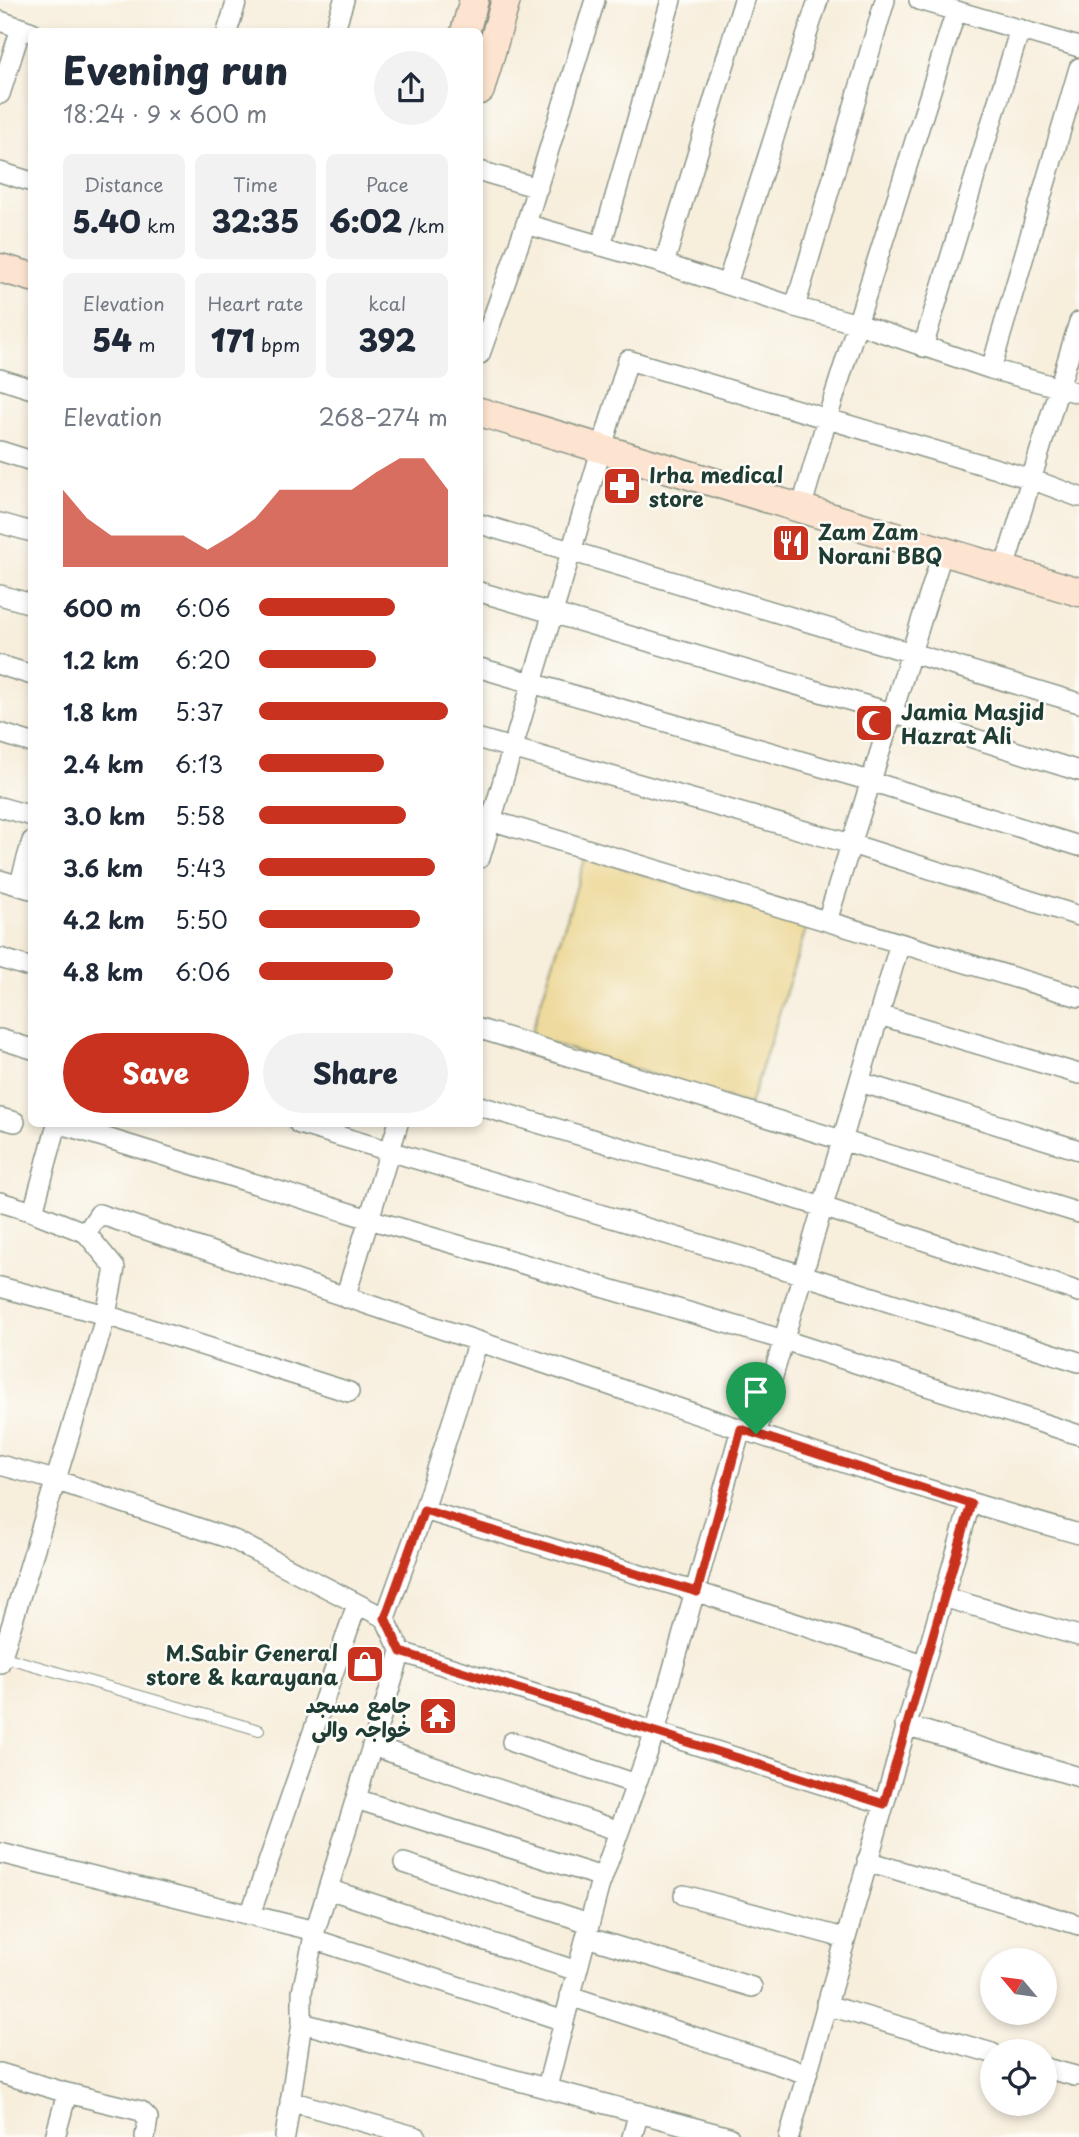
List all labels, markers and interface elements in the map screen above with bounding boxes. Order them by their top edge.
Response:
text: Evening run [63,41,288,98]
button: share [374,51,448,125]
text: 18:24 · 9 × 600 m [63,96,267,131]
text: Distance [84,170,164,198]
text: Time [233,170,278,198]
text: Pace [366,170,409,198]
text: 5.40 [72,198,141,243]
text: 32:35 [212,198,299,243]
text: 6:02 [330,198,402,243]
text: km [141,211,176,239]
text: /km [402,211,445,239]
text: Elevation [83,289,165,317]
text: Heart rate [208,289,303,317]
text: kcal [368,289,406,317]
text: 54 [92,317,132,362]
text: 171 [211,317,255,362]
text: 392 [358,317,416,362]
text: m [132,330,155,358]
text: bpm [255,330,300,358]
text: Elevation [63,399,162,434]
text: 268–274 m [318,399,448,434]
place label: Irha medical store [649,458,783,514]
pharmacy icon: Irha medical store [601,465,643,507]
place label: Zam Zam Norani BBQ [818,515,942,571]
restaurant icon: Zam Zam Norani BBQ [770,522,812,564]
text: 600 m [63,590,141,625]
text: 6:06 [175,590,231,625]
text: 1.2 km [63,642,139,677]
text: 6:20 [175,642,231,677]
text: 1.8 km [63,694,138,729]
text: 5:37 [175,694,223,729]
place label: Jamia Masjid Hazrat Ali [901,695,1044,751]
mosque icon: Jamia Masjid Hazrat Ali [853,702,895,744]
text: 2.4 km [63,746,144,781]
text: 6:13 [175,746,223,781]
text: 3.0 km [63,798,145,833]
text: 5:58 [175,798,226,833]
text: 3.6 km [63,850,143,885]
text: 5:43 [175,850,226,885]
text: 4.2 km [63,902,145,937]
text: 5:50 [175,902,228,937]
text: 4.8 km [63,954,144,989]
text: 6:06 [175,954,231,989]
button: Save [63,1033,249,1113]
button: Share [263,1033,448,1113]
pin [726,1362,786,1434]
icon: arrive [737,1373,775,1411]
place label: M.Sabir General store & karayana [146,1636,338,1692]
shop icon: M.Sabir General store & karayana [344,1643,386,1685]
place label: جامع مسجد خواجہ والی [306,1688,411,1744]
temple icon: جامع مسجد خواجہ والی [417,1695,459,1737]
north arrow [980,1948,1057,2025]
map controls [980,1948,1057,2116]
button: locate [980,2039,1057,2116]

